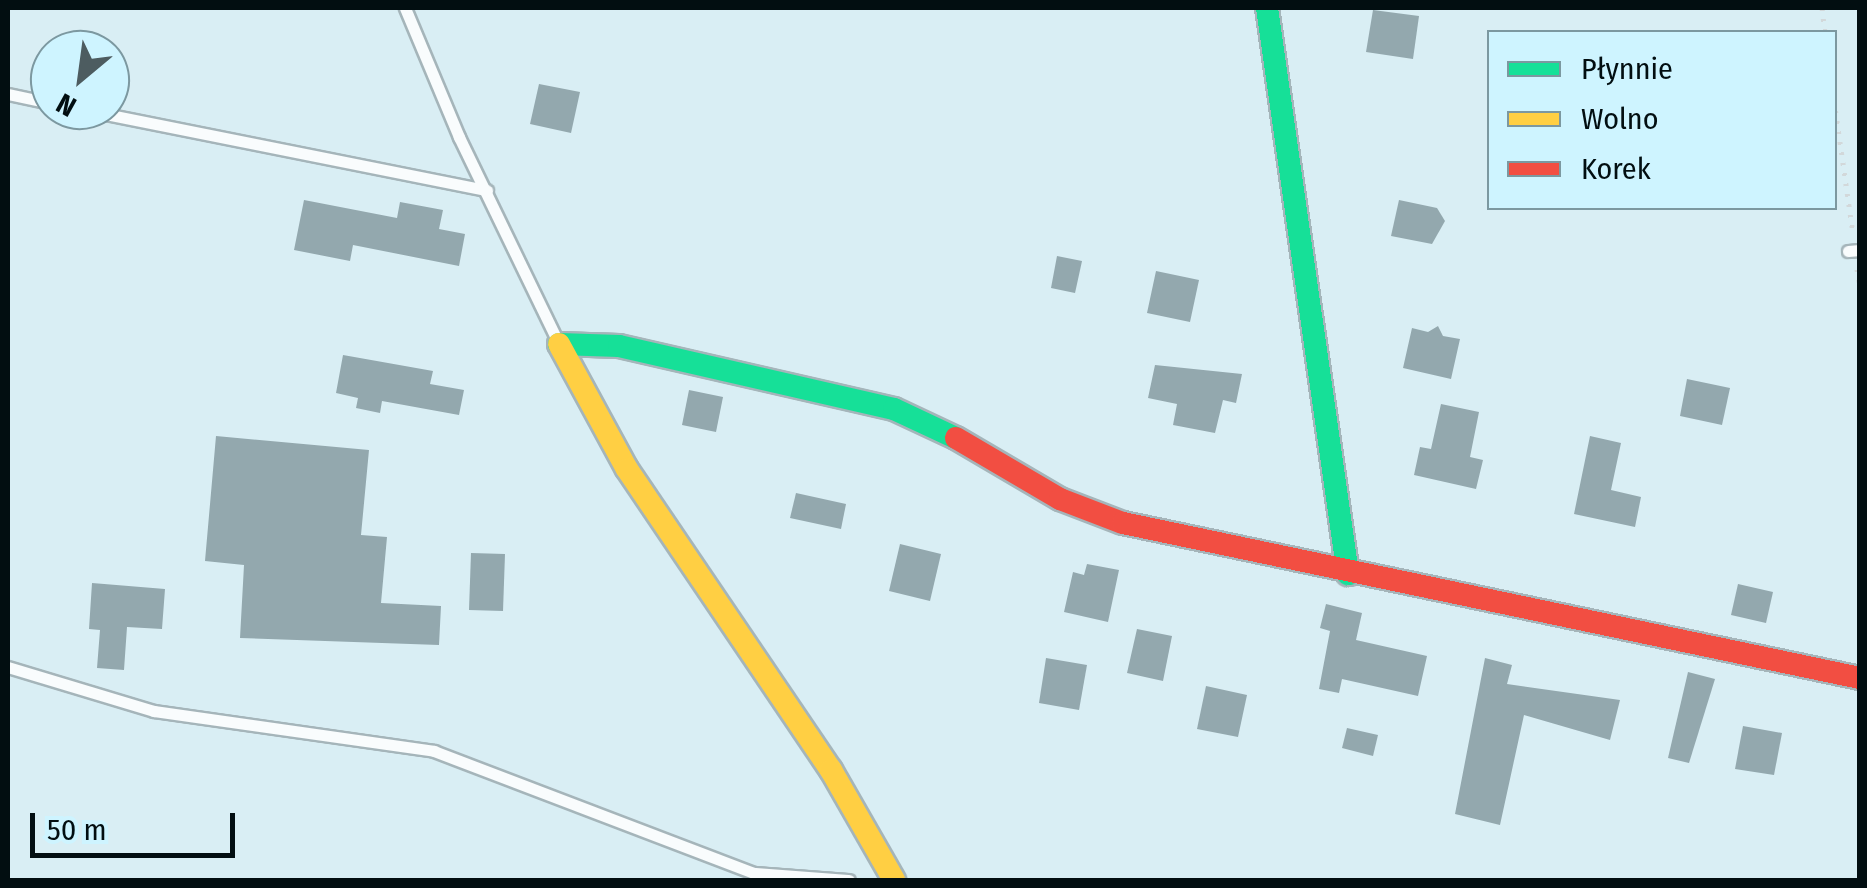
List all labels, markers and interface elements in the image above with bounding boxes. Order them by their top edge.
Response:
north arrow [30,30,130,130]
legend [1487,30,1837,210]
text: Płynnie [1581,51,1673,87]
text: N [51,86,82,123]
text: Wolno [1581,101,1658,137]
text: Korek [1581,151,1651,187]
scale bar [35,793,240,855]
text: 50 m [47,812,107,848]

